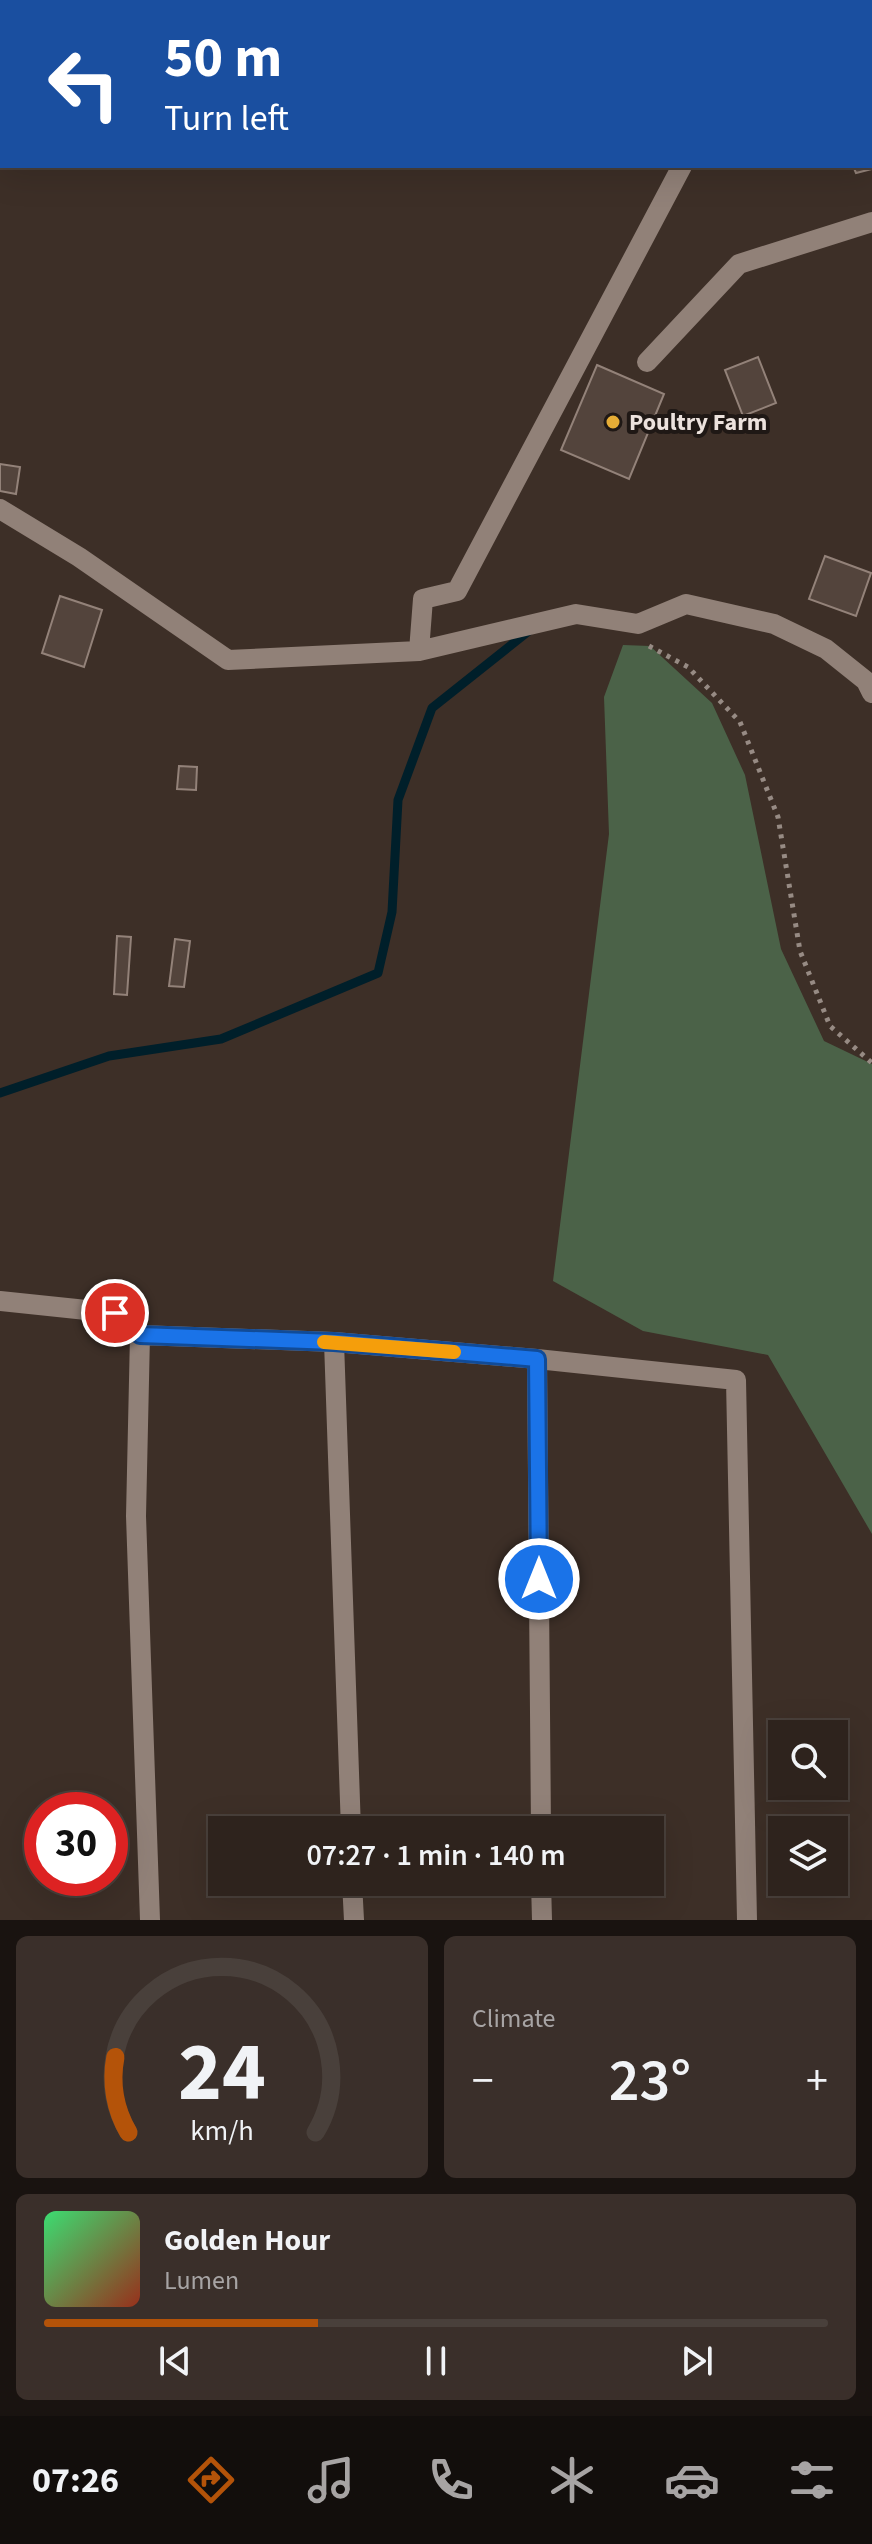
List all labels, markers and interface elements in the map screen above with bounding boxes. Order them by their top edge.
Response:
text: 50 m [164,19,282,98]
icon: left [32,32,136,136]
text: Turn left [164,93,289,144]
place label: Poultry Farm [629,405,767,440]
marker: Poultry Farm [604,413,622,431]
pin [81,1279,149,1347]
icon: arrive [93,1291,137,1335]
position arrow [497,1537,581,1621]
map controls [768,1720,848,1896]
button: search [768,1720,848,1800]
speed limit sign: 30 [24,1792,128,1896]
button: layers [768,1816,848,1896]
text: 07:27 · 1 min · 140 m [306,1834,566,1877]
text: Climate [472,2000,556,2037]
text: 24 [178,2014,266,2132]
text: 23° [609,2039,691,2124]
text: − [472,2050,494,2113]
text: + [806,2050,828,2113]
text: km/h [190,2111,254,2151]
text: Golden Hour [164,2219,330,2262]
text: Lumen [164,2262,239,2299]
icon: previous [153,2339,197,2383]
icon: pause [414,2339,458,2383]
icon: next [675,2339,719,2383]
icon: directions [183,2452,239,2508]
icon: music [303,2452,359,2508]
icon: phone [423,2452,479,2508]
icon: climate [544,2452,600,2508]
icon: car [664,2452,720,2508]
icon: filters [784,2452,840,2508]
text: 07:26 [32,2455,119,2506]

